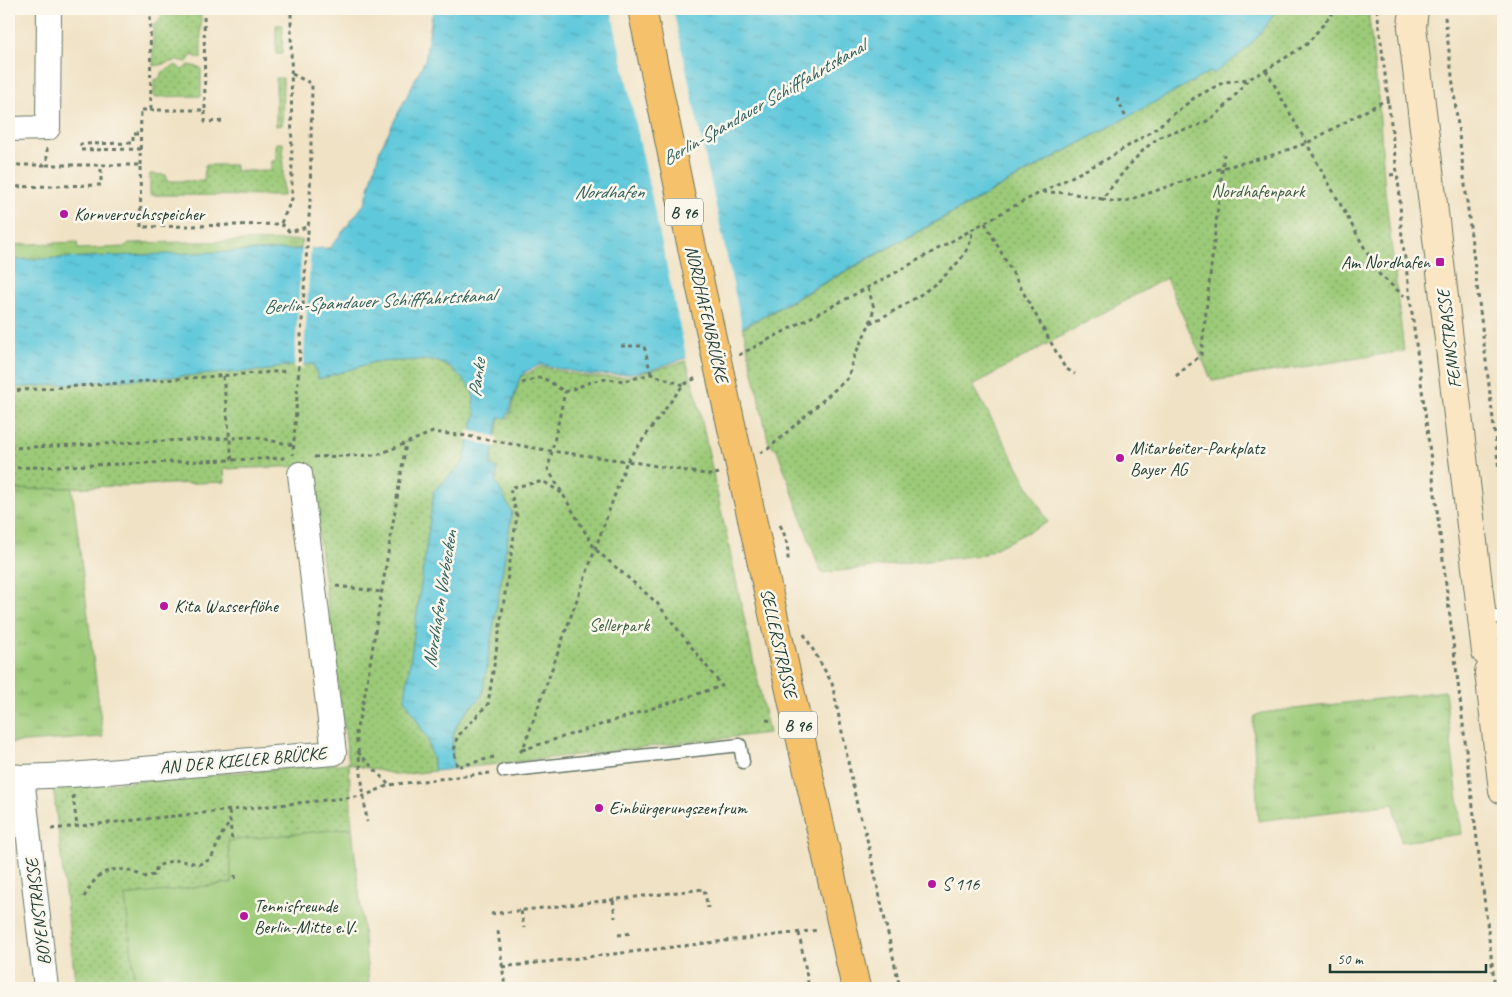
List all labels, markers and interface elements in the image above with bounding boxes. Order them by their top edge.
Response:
water label: Berlin-Spandauer Schifffahrtskanal [657,31,875,171]
water label: Nordhafen [575,180,645,204]
park label: Nordhafenpark [1212,180,1306,202]
road number: B 96 [665,198,703,226]
place label: Kornversuchsspeicher [74,203,207,225]
marker: Kornversuchsspeicher [58,208,70,220]
street label: NORDHAFENBRÜCKE [681,243,734,387]
place label: Am Nordhafen [1341,251,1431,273]
marker: Am Nordhafen [1434,256,1446,268]
water label: Berlin-Spandauer Schifffahrtskanal [263,283,502,319]
street label: FENNSTRASSE [1432,286,1466,390]
water label: Panke [463,355,492,398]
place label: Mitarbeiter-Parkplatz Bayer AG [1130,437,1266,480]
marker: Mitarbeiter-Parkplatz Bayer AG [1114,452,1126,464]
water label: Nordhafen Vorbecken [417,527,463,669]
street label: SELLERSTRASSE [756,586,803,702]
place label: Kita Wasserflöhe [174,595,279,617]
marker: Kita Wasserflöhe [158,600,170,612]
park label: Sellerpark [589,614,650,636]
road number: B 96 [779,712,817,738]
street label: AN DER KIELER BRÜCKE [159,742,330,778]
place label: Einbürgerungszentrum [609,797,748,819]
marker: Einbürgerungszentrum [593,802,605,814]
street label: BOYENSTRASSE [20,855,55,967]
place label: S 116 [942,873,980,895]
marker: S 116 [926,878,938,890]
place label: Tennisfreunde Berlin-Mitte e.V. [254,895,357,938]
marker: Tennisfreunde Berlin-Mitte e.V. [238,910,250,922]
scale bar [1330,942,1486,974]
text: 50 m [1337,950,1364,969]

